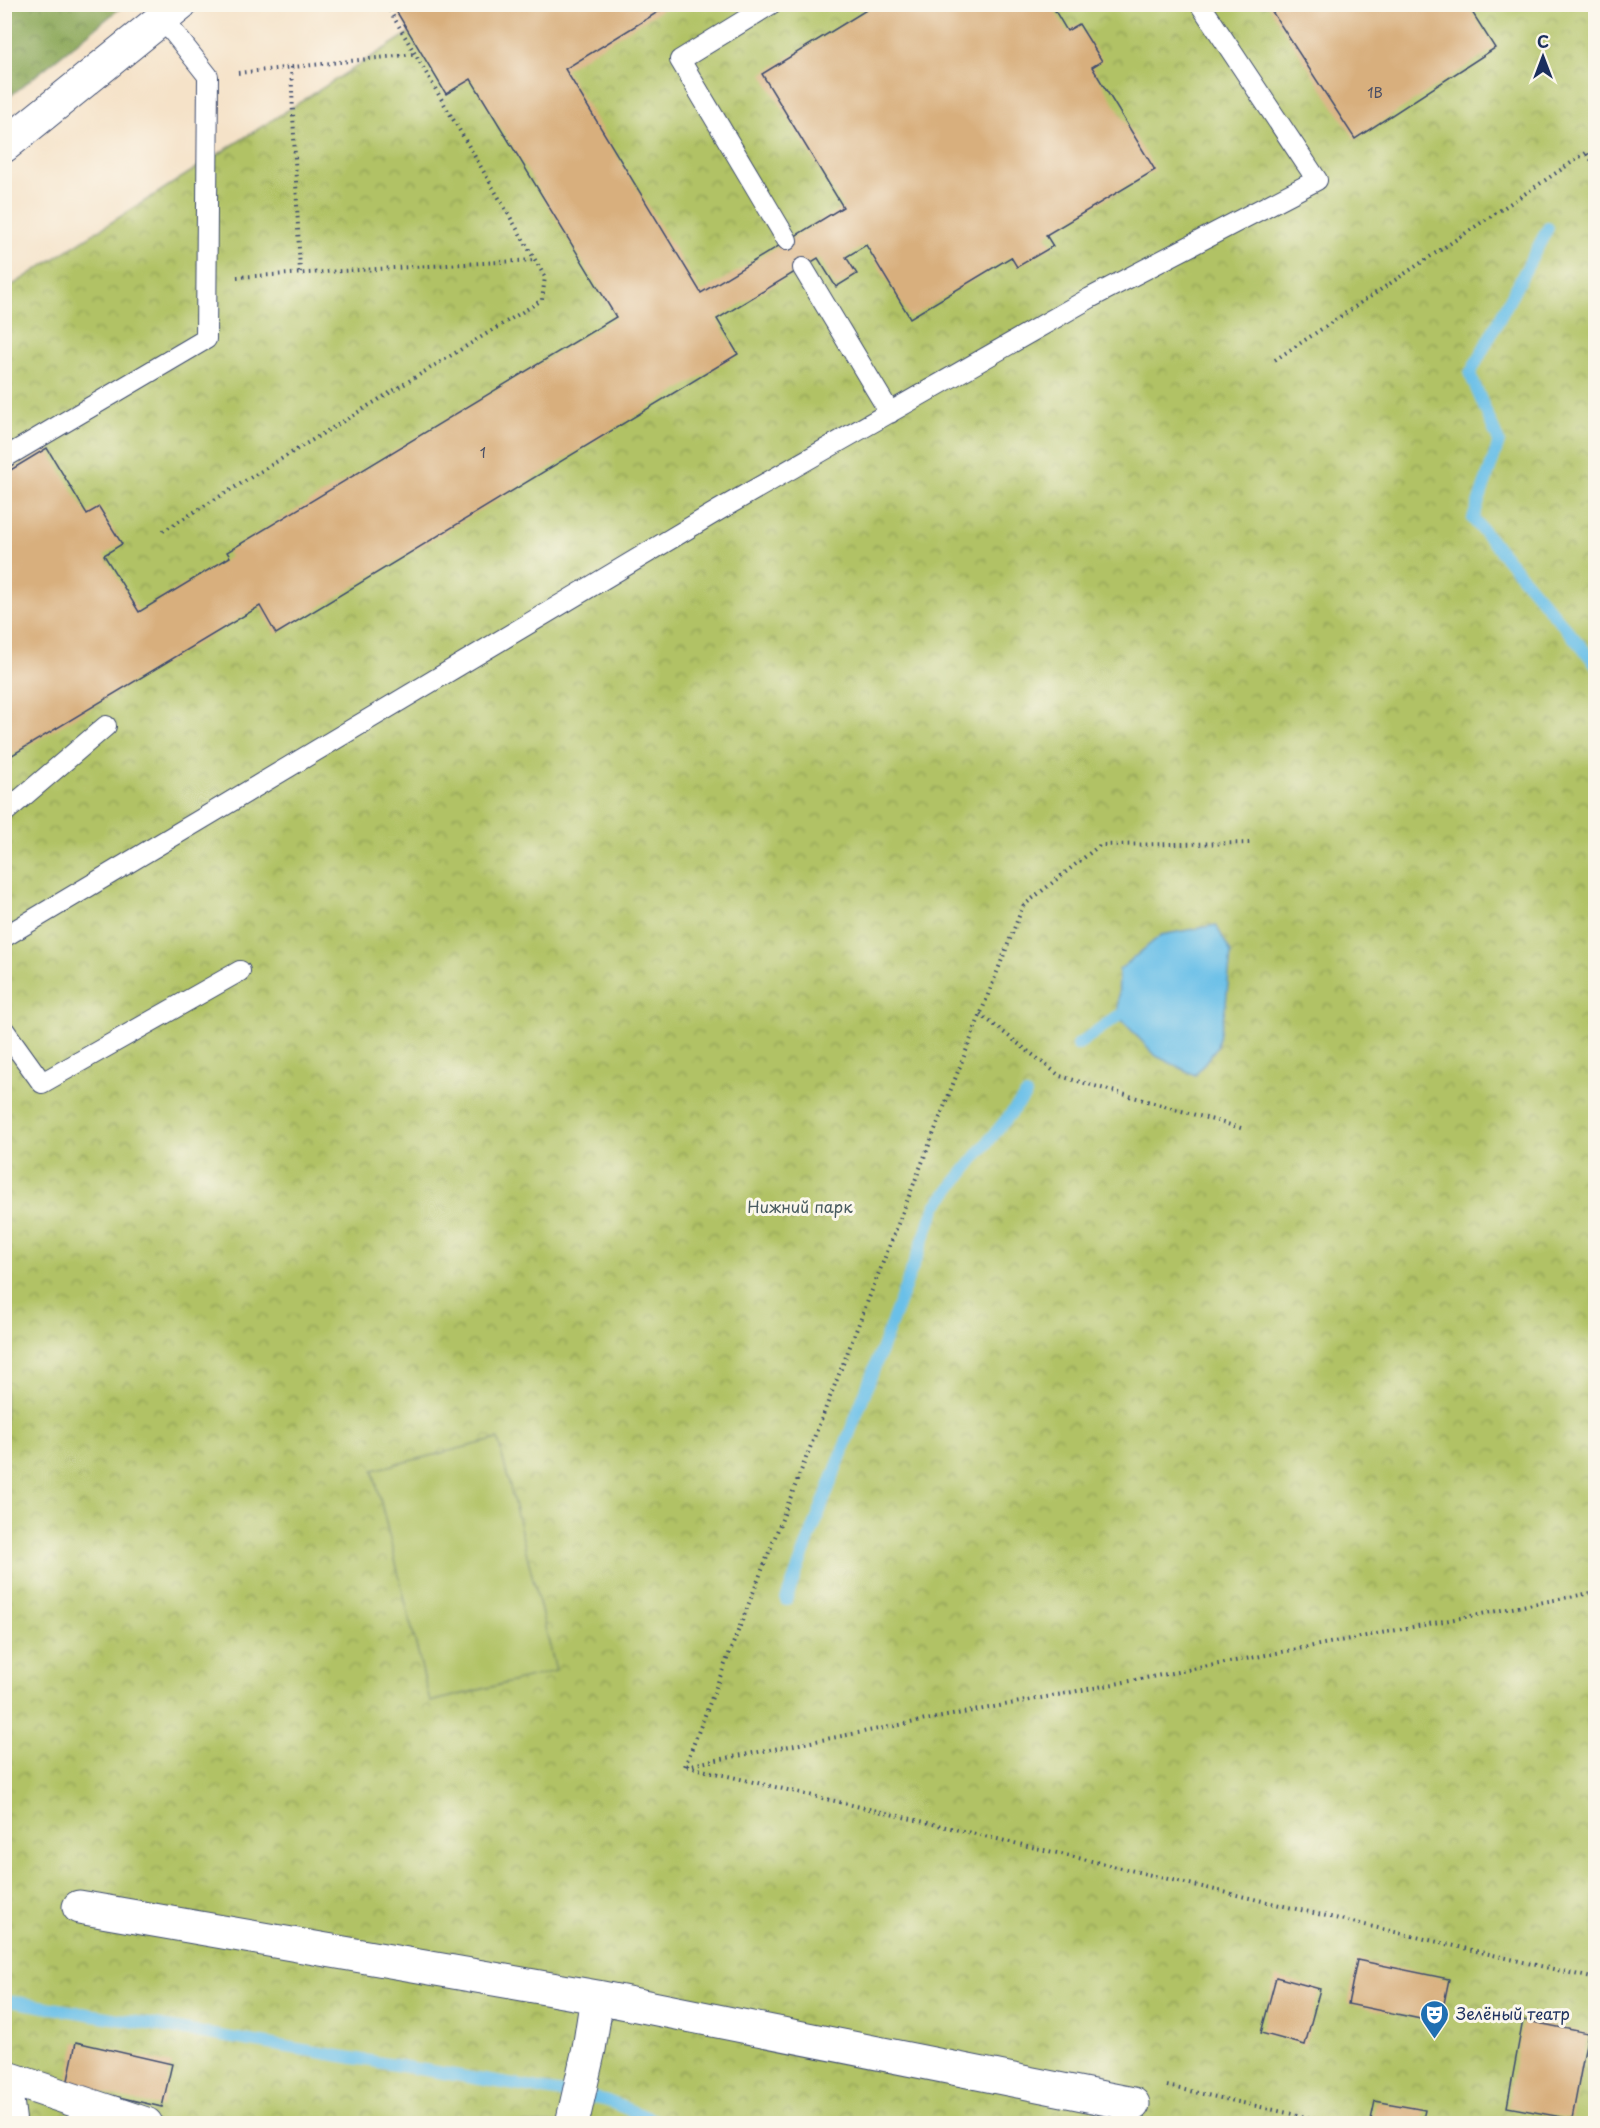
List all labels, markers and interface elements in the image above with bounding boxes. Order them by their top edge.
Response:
north arrow [1513,27,1573,87]
text: С [1537,29,1549,53]
house number: 1В [1367,82,1383,103]
house number: 1 [480,442,486,463]
park label: Нижний парк [747,1194,853,1218]
theatre icon: Зелёный театр [1419,1998,1451,2040]
place label: Зелёный театр [1456,2001,1570,2025]

